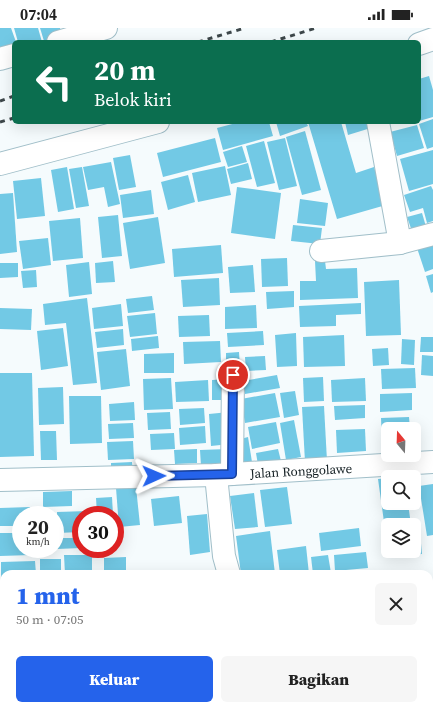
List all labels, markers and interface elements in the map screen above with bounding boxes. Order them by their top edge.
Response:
text: 07:04 [20,4,57,25]
text: 20 m [94,51,156,89]
icon: left [28,56,80,108]
text: Belok kiri [94,87,172,112]
pin [216,358,250,392]
icon: arrive [222,364,244,386]
north arrow [381,422,421,462]
map controls [381,422,421,558]
position arrow [133,455,175,497]
street label: Jalan Ronggolawe [248,460,353,482]
button: search [381,470,421,510]
speed limit sign: 30 [72,506,124,558]
text: 20 [27,513,49,541]
button: layers [381,518,421,558]
text: km/h [26,535,50,548]
text: 1 mnt [16,579,80,612]
button: close [375,583,417,625]
text: 50 m · 07:05 [16,611,84,628]
button: Keluar [16,656,213,702]
button: Bagikan [221,656,417,702]

